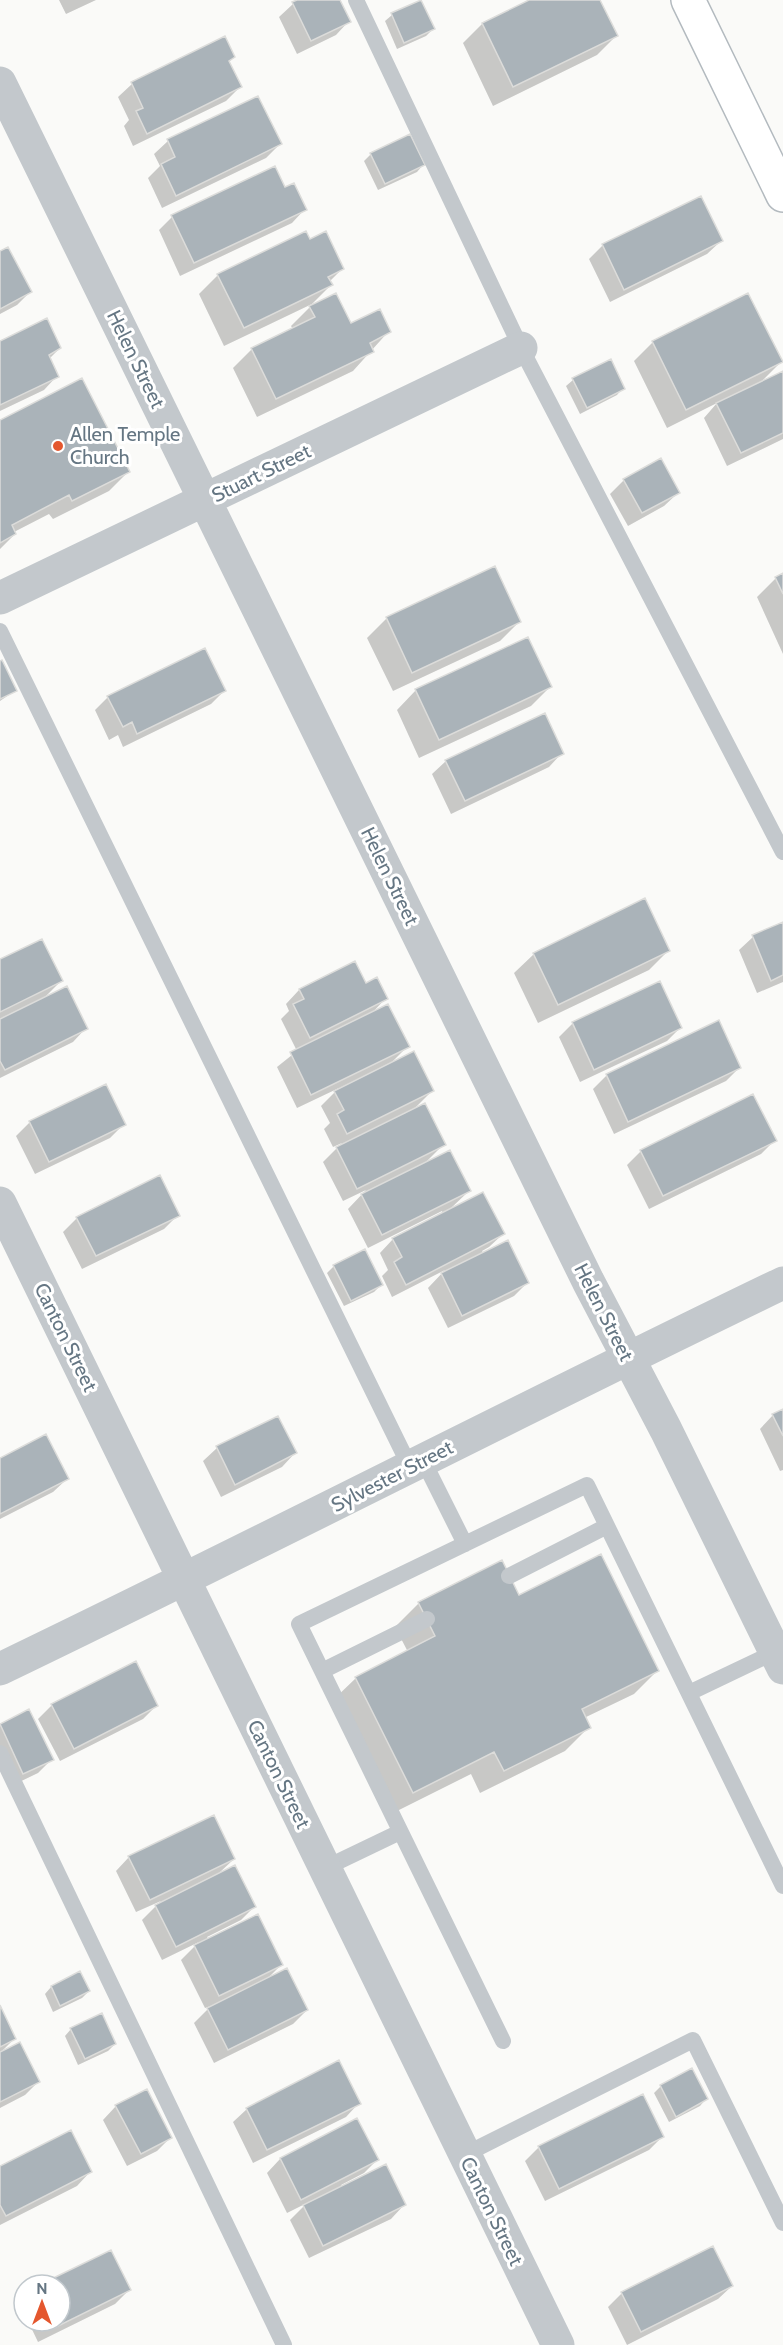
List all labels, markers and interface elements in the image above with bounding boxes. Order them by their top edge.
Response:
street label: Helen Street [102,306,170,412]
place label: Allen Temple Church [70,422,180,469]
marker: Allen Temple Church [51,439,65,453]
street label: Stuart Street [208,439,315,507]
street label: Helen Street [356,823,424,929]
street label: Helen Street [569,1259,639,1365]
street label: Canton Street [29,1279,103,1395]
street label: Sylvester Street [327,1435,457,1517]
street label: Canton Street [242,1716,316,1832]
street label: Canton Street [455,2153,529,2269]
north arrow [12,2273,72,2333]
text: N [36,2279,48,2298]

